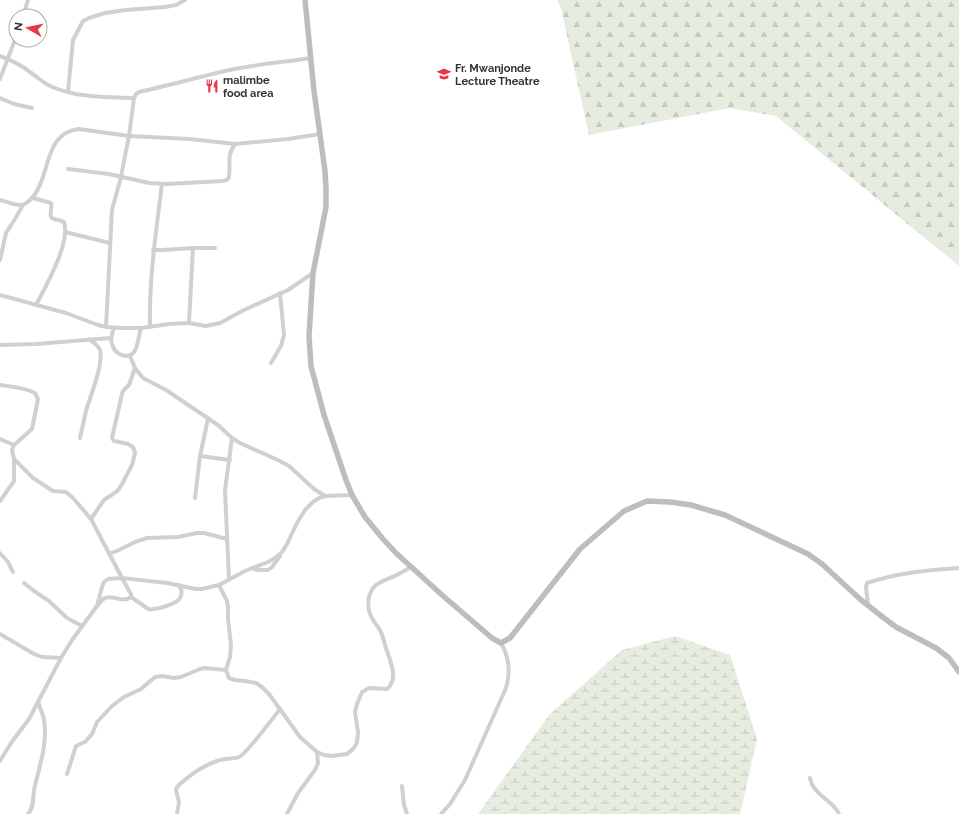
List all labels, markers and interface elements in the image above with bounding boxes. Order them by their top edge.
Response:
north arrow [8,8,48,48]
text: N [12,21,26,32]
place label: Fr. Mwanjonde Lecture Theatre [455,62,540,88]
school or university icon: Fr. Mwanjonde Lecture Theatre [436,66,452,82]
place label: malimbe food area [223,74,273,100]
restaurant icon: malimbe food area [204,78,220,94]

